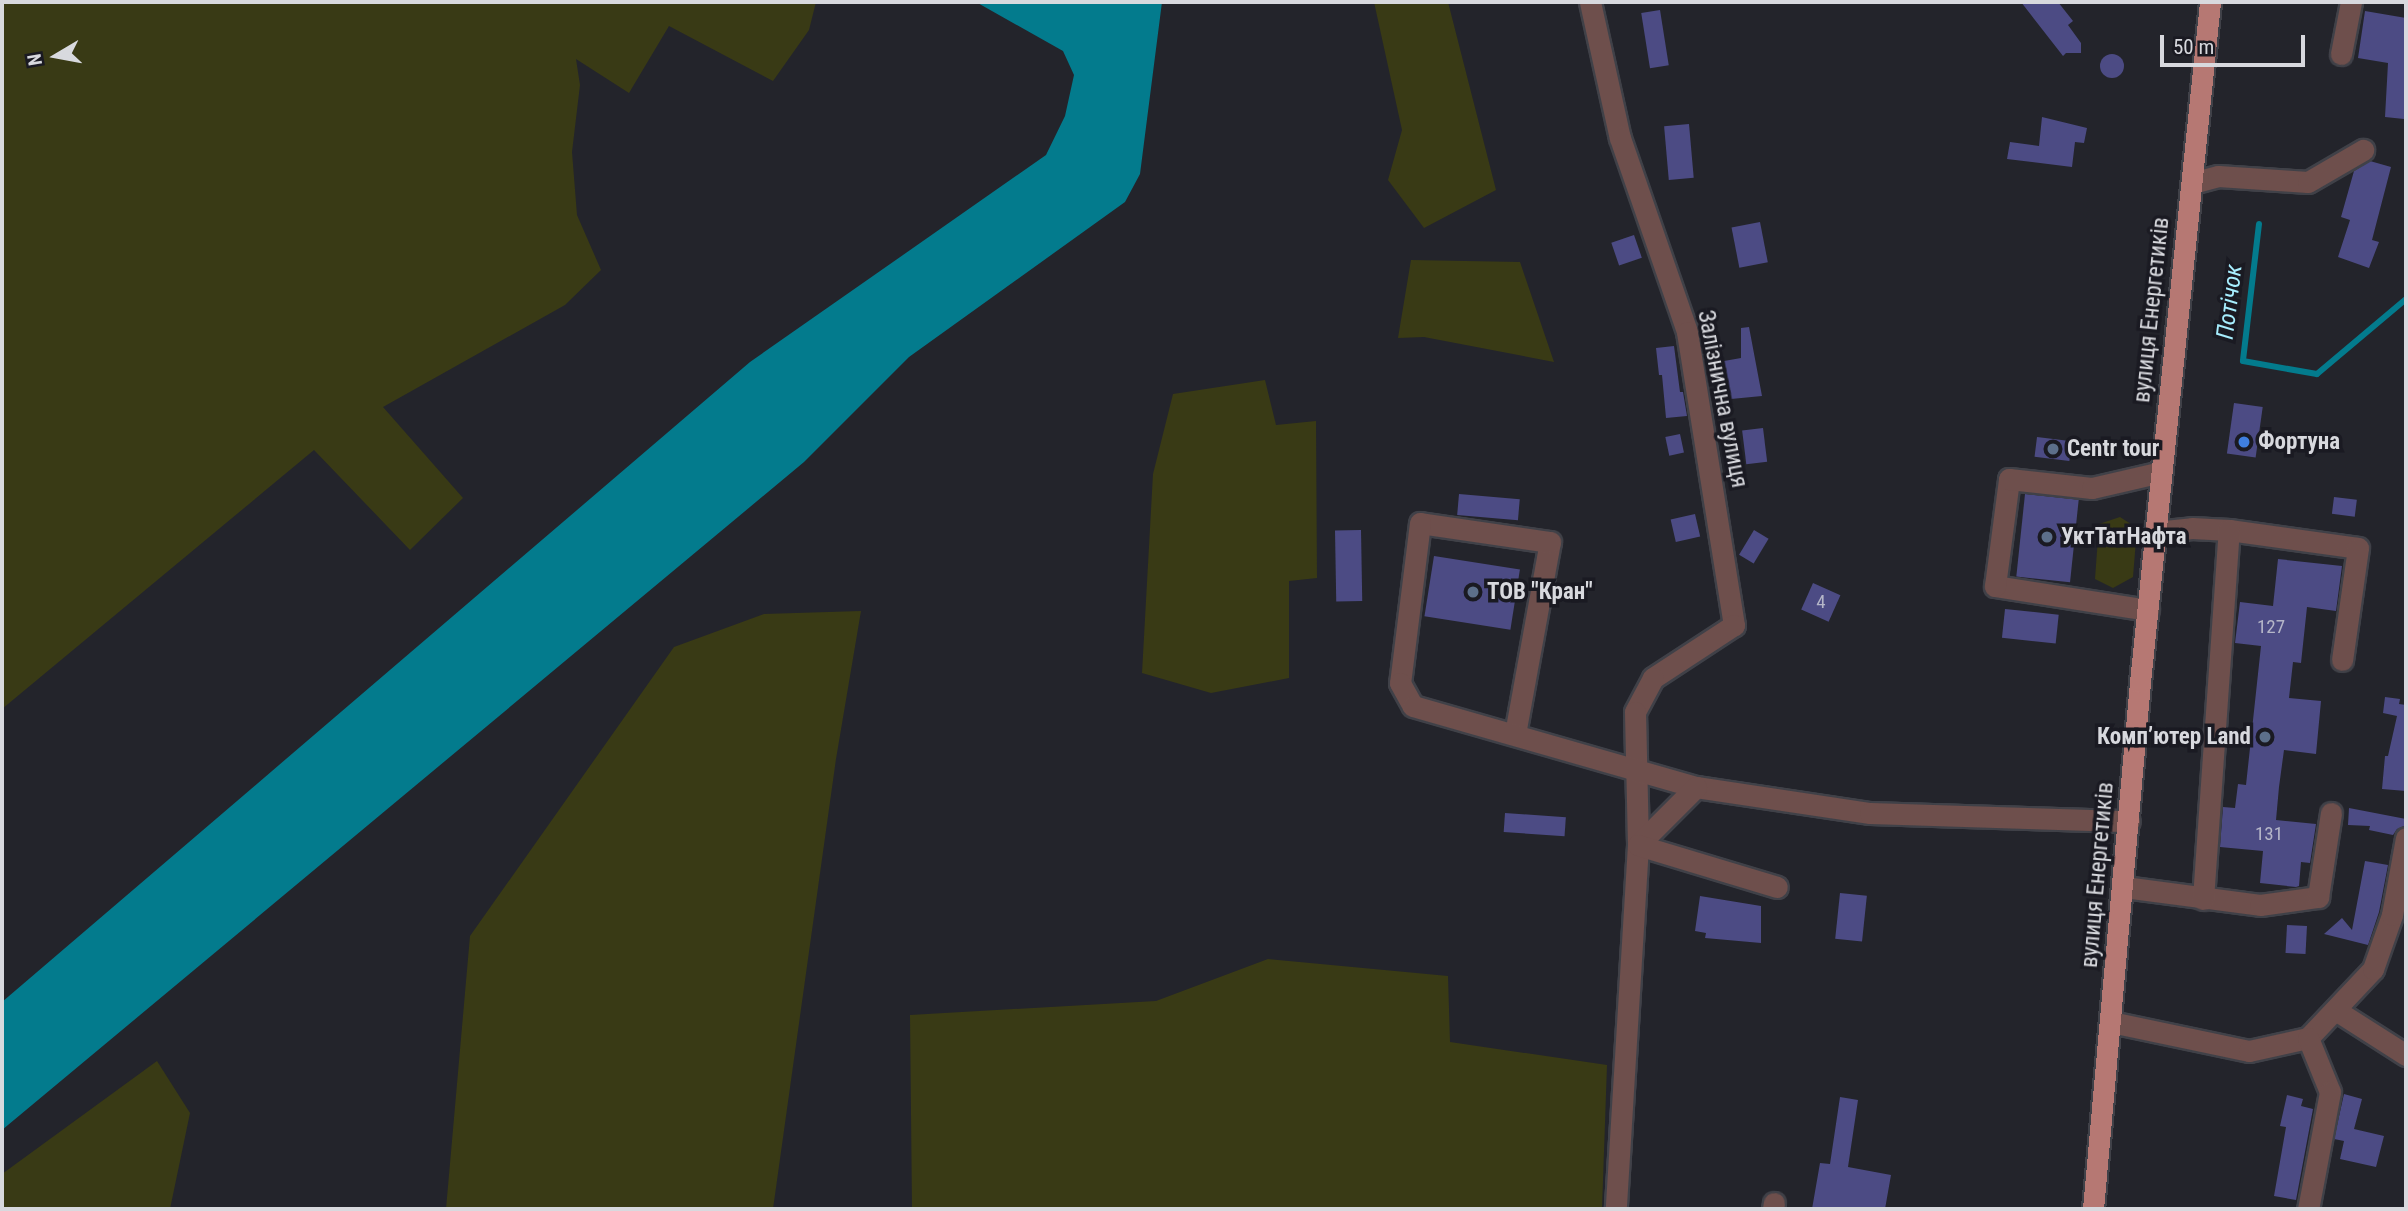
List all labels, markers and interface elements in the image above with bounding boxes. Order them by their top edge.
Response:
north arrow [21,21,91,91]
scale bar [2163,21,2308,65]
text: 50 m [2173,35,2214,59]
text: N [22,52,47,67]
street label: вулиця Енергетиків [2129,216,2175,404]
water label: Потічок [2211,263,2249,341]
street label: Залізнична вулиця [1691,308,1753,490]
place label: Фортуна [2258,428,2340,456]
marker: Фортуна [2236,434,2252,450]
place label: Centr tour [2067,435,2159,463]
marker: Centr tour [2045,441,2061,457]
place label: УктТатНафта [2061,523,2187,551]
marker: УктТатНафта [2039,529,2055,545]
place label: ТОВ "Кран" [1487,578,1593,606]
marker: ТОВ "Кран" [1465,584,1481,600]
house number: 4 [1816,591,1826,613]
house number: 127 [2257,616,2285,638]
place label: Комп’ютер Land [2097,723,2251,751]
marker: Комп’ютер Land [2257,729,2273,745]
street label: вулиця Енергетиків [2076,781,2120,969]
house number: 131 [2255,823,2283,845]

